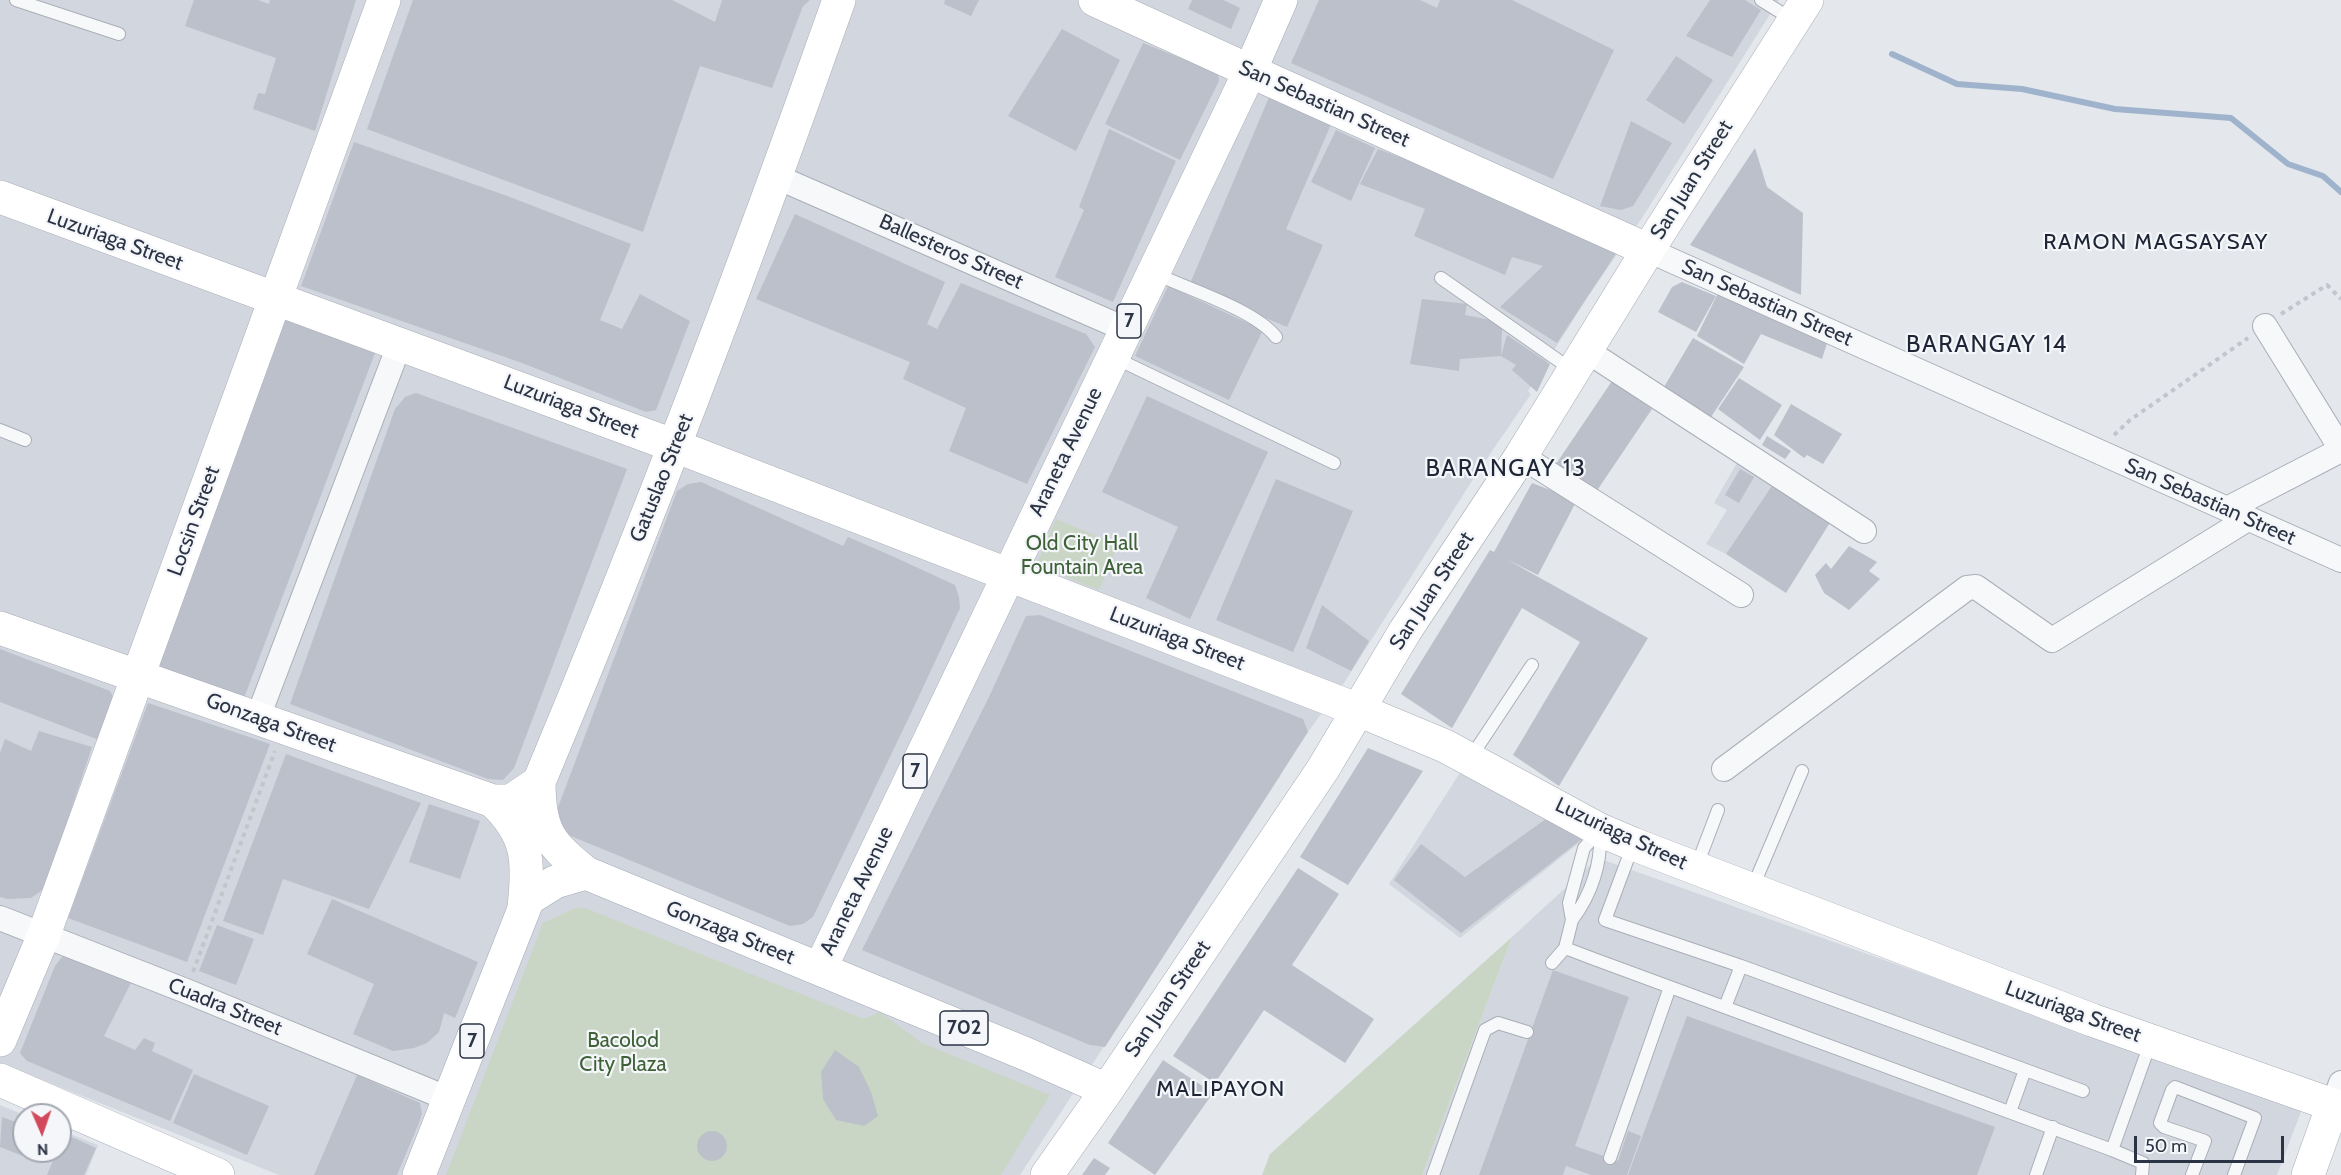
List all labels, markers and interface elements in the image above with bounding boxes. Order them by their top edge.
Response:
street label: San Sebastian Street [1235,55,1413,153]
street label: San Juan Street [1645,116,1739,244]
street label: Luzuriaga Street [44,204,186,276]
street label: Ballesteros Street [875,209,1027,295]
district label: RAMON MAGSAYSAY [2043,230,2269,256]
street label: San Sebastian Street [1678,254,1856,352]
road number: 7 [1117,304,1141,338]
district label: BARANGAY 14 [1906,331,2068,359]
street label: Luzuriaga Street [500,370,642,444]
street label: Araneta Avenue [1024,383,1108,521]
street label: Gatuslao Street [625,410,699,546]
street label: San Sebastian Street [2121,453,2299,551]
district label: BARANGAY 13 [1426,455,1586,483]
street label: Locsin Street [162,463,226,579]
street label: San Juan Street [1385,527,1479,655]
park label: Old City Hall Fountain Area [1021,531,1143,581]
street label: Luzuriaga Street [1106,602,1248,676]
street label: Gonzaga Street [203,688,339,758]
road number: 7 [903,754,927,788]
street label: Luzuriaga Street [1551,792,1691,876]
street label: Araneta Avenue [815,822,899,960]
street label: Gonzaga Street [662,896,798,970]
street label: San Juan Street [1120,936,1216,1062]
street label: Cuadra Street [164,973,286,1041]
street label: Luzuriaga Street [2002,976,2144,1048]
road number: 702 [940,1011,988,1045]
road number: 7 [460,1024,484,1058]
park label: Bacolod City Plaza [579,1028,667,1078]
district label: MALIPAYON [1156,1077,1286,1103]
north arrow [12,1103,72,1163]
scale bar [2137,1124,2287,1162]
text: 50 m [2145,1135,2187,1157]
text: N [37,1140,49,1159]

